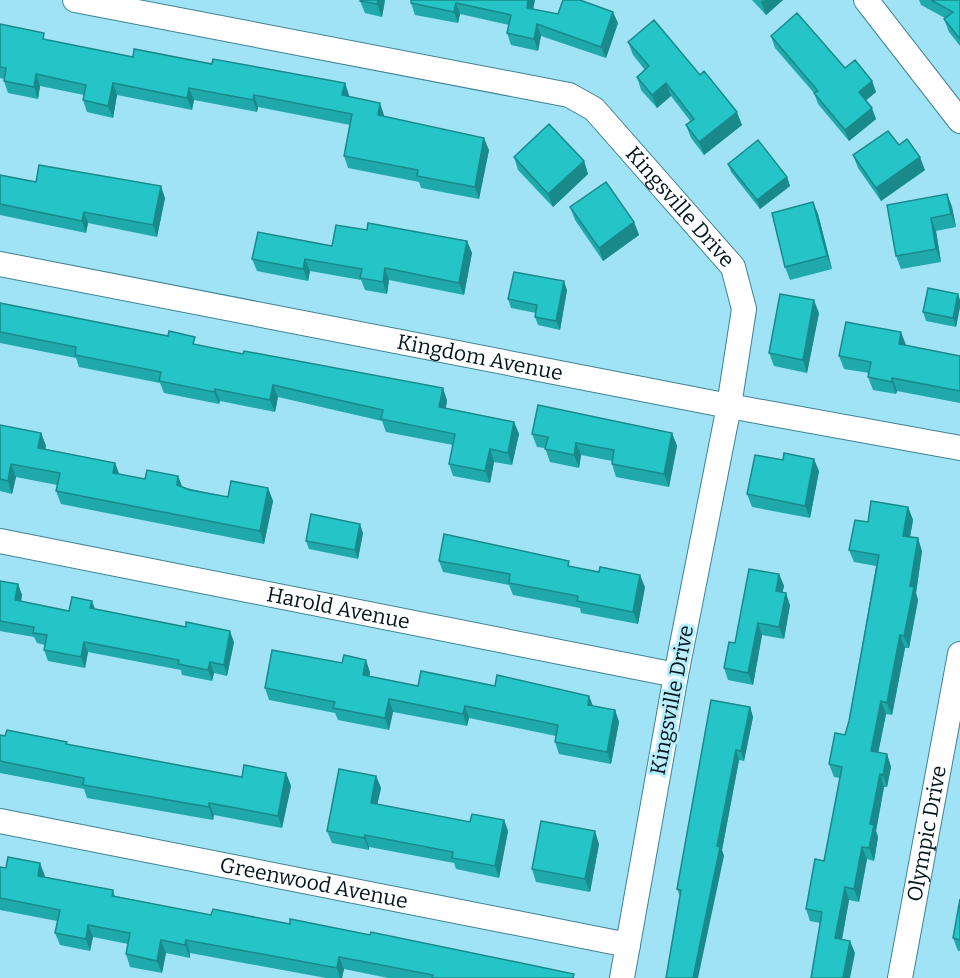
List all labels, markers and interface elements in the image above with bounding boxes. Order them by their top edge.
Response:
street label: Kingsville Drive [620,141,740,273]
street label: Kingdom Avenue [395,329,565,386]
street label: Harold Avenue [265,581,412,635]
street label: Kingsville Drive [645,623,699,777]
street label: Olympic Drive [901,763,952,904]
street label: Greenwood Avenue [218,852,410,914]

